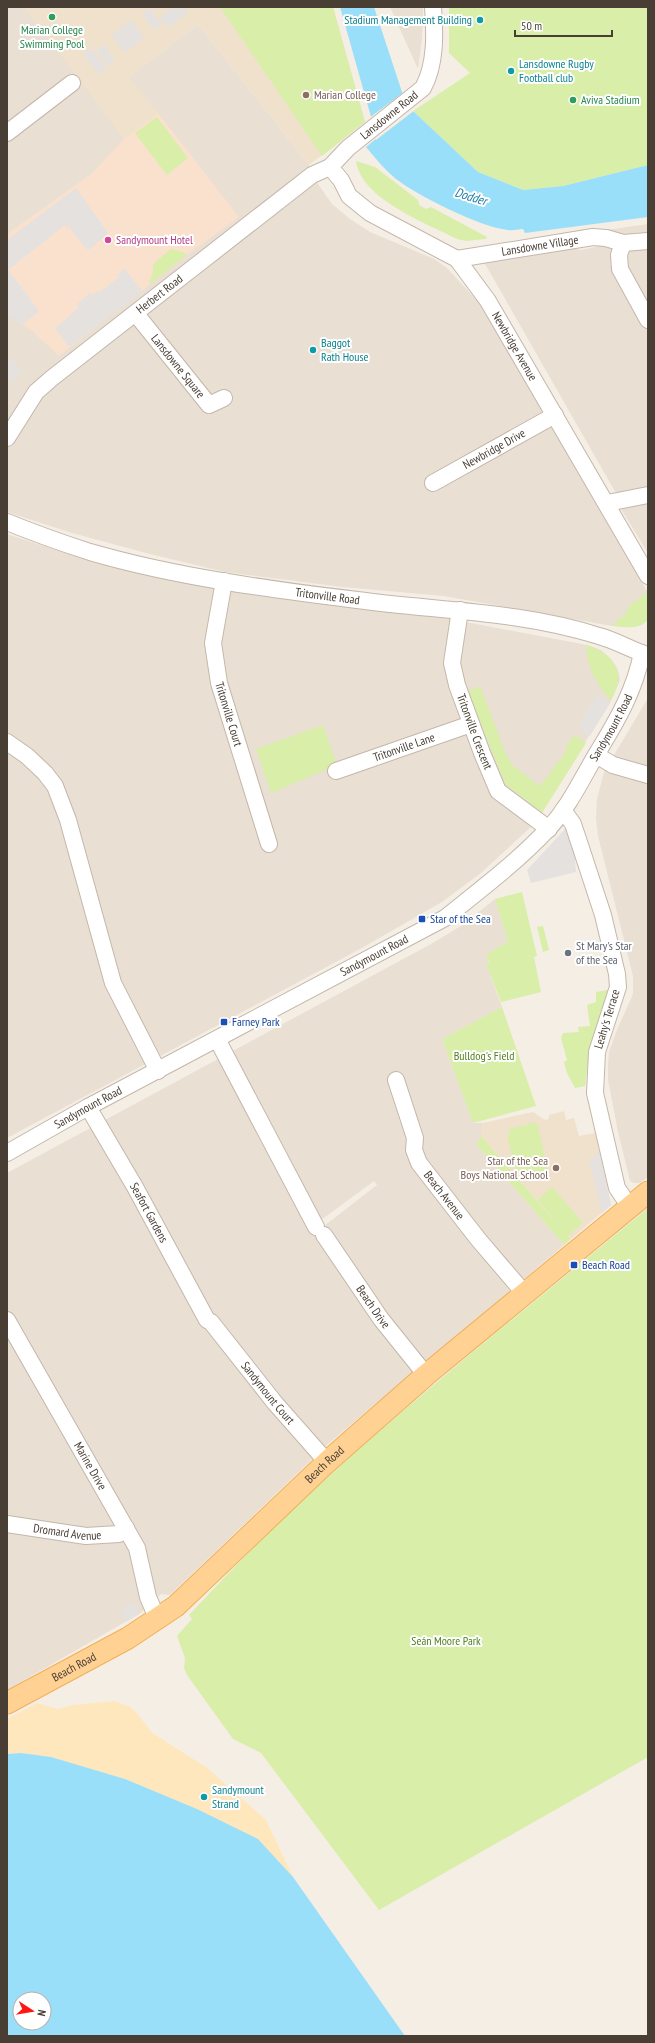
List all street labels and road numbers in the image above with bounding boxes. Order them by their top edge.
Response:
street label: Lansdowne Road [357,87,421,142]
street label: Lansdowne Village [500,231,579,259]
street label: Herbert Road [133,271,185,316]
street label: Newbridge Avenue [489,309,541,383]
street label: Lansdowne Square [148,331,209,401]
street label: Newbridge Drive [460,425,528,472]
street label: Tritonville Road [294,584,361,607]
street label: Tritonville Court [212,680,246,749]
street label: Tritonville Crescent [454,692,496,772]
street label: Sandymount Road [586,692,635,764]
street label: Tritonville Lane [371,729,437,764]
street label: Sandymount Road [337,931,411,979]
street label: Leahy's Terrace [590,987,623,1050]
street label: Sandymount Road [51,1082,124,1132]
street label: Beach Avenue [421,1168,468,1222]
street label: Seafort Gardens [127,1180,172,1245]
street label: Beach Drive [353,1282,394,1331]
street label: Sandymount Court [238,1358,299,1428]
street label: Marine Drive [71,1439,110,1492]
street label: Beach Road [301,1443,347,1486]
street label: Dromard Avenue [32,1520,102,1543]
street label: Beach Road [49,1649,98,1685]

